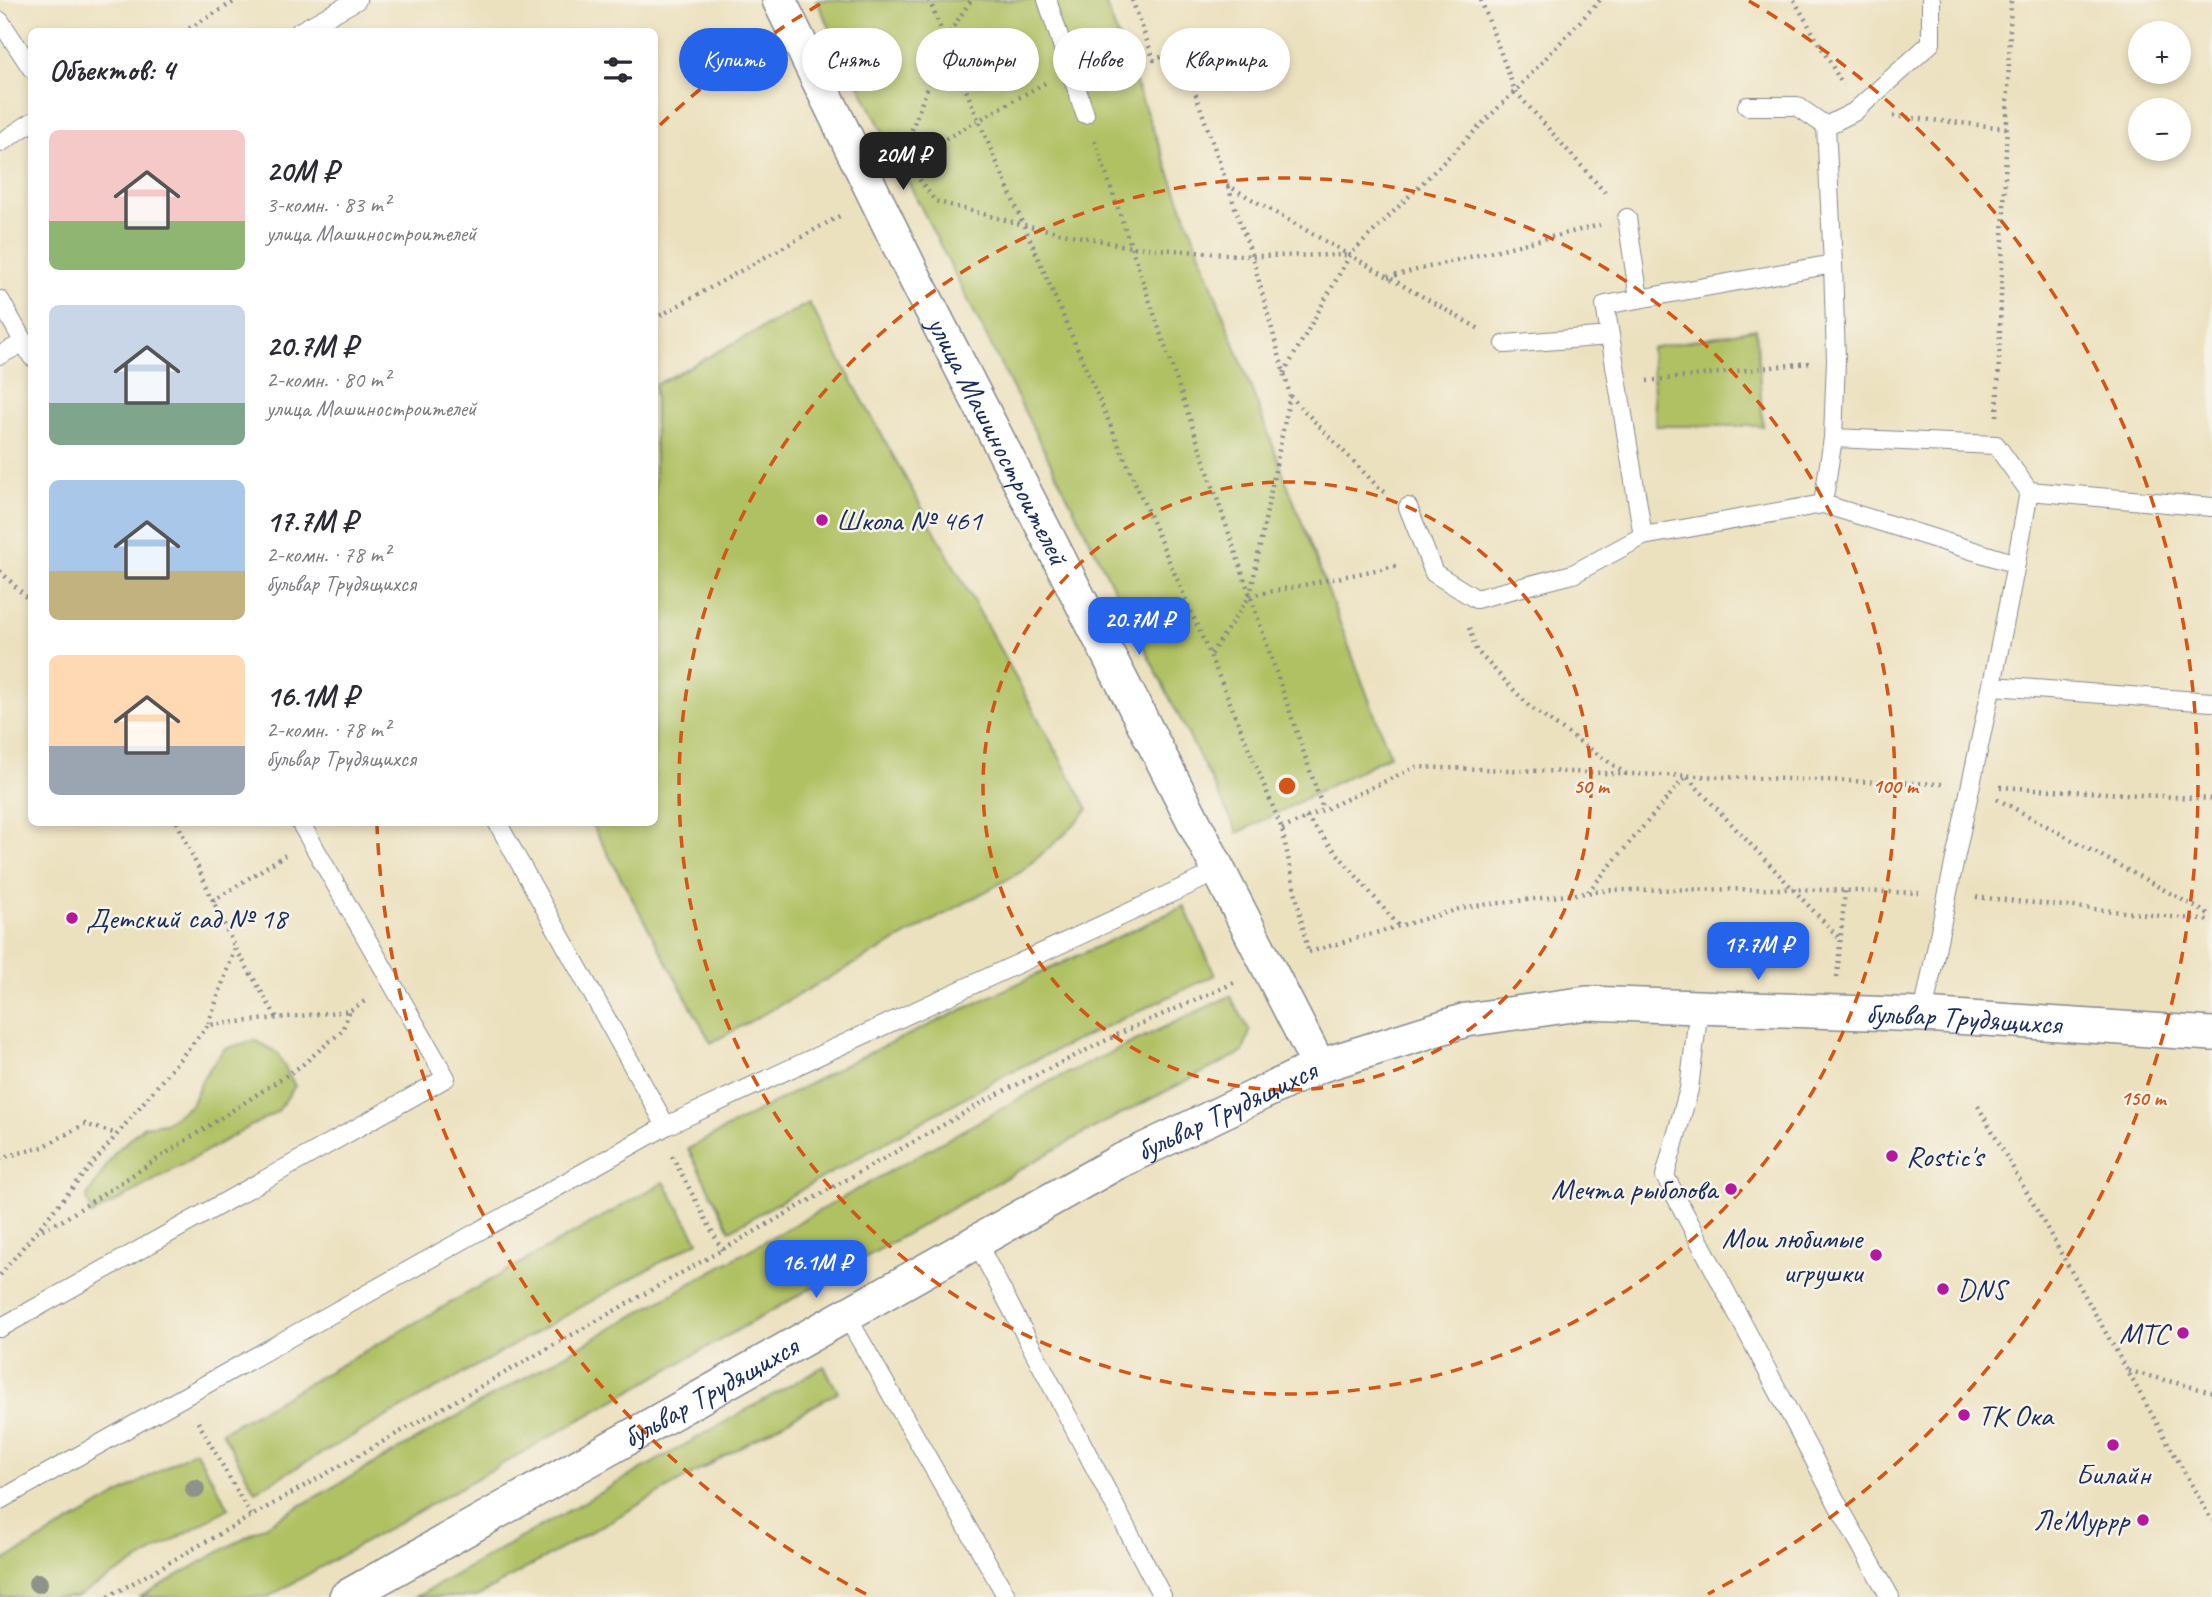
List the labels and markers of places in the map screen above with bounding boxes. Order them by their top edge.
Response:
pin: 20M ₽ [854,132,952,192]
place label: Школа № 461 [836,501,983,539]
marker: Школа № 461 [814,512,830,528]
pin: 20.7M ₽ [1074,598,1204,657]
centre of rings [1275,774,1299,798]
place label: Детский сад № 18 [86,899,289,937]
marker: Детский сад № 18 [64,910,80,926]
pin: 17.7M ₽ [1693,922,1823,982]
place label: Rostic's [1906,1137,1986,1175]
marker: Rostic's [1884,1148,1900,1164]
place label: Мечта рыболова [1551,1170,1720,1208]
marker: Мечта рыболова [1723,1181,1739,1197]
place label: Мои любимые игрушки [1722,1219,1864,1291]
pin: 16.1M ₽ [751,1240,881,1300]
marker: Мои любимые игрушки [1868,1247,1884,1263]
place label: DNS [1957,1270,2010,1308]
marker: DNS [1935,1281,1951,1297]
place label: МТС [2119,1314,2173,1352]
marker: МТС [2175,1325,2191,1341]
place label: ТК Ока [1978,1396,2055,1434]
marker: ТК Ока [1956,1407,1972,1423]
marker: Билайн [2105,1437,2121,1453]
place label: Билайн [2076,1455,2152,1493]
place label: Ле'Муррр [2034,1501,2131,1539]
marker: Ле'Муррр [2135,1512,2151,1528]

